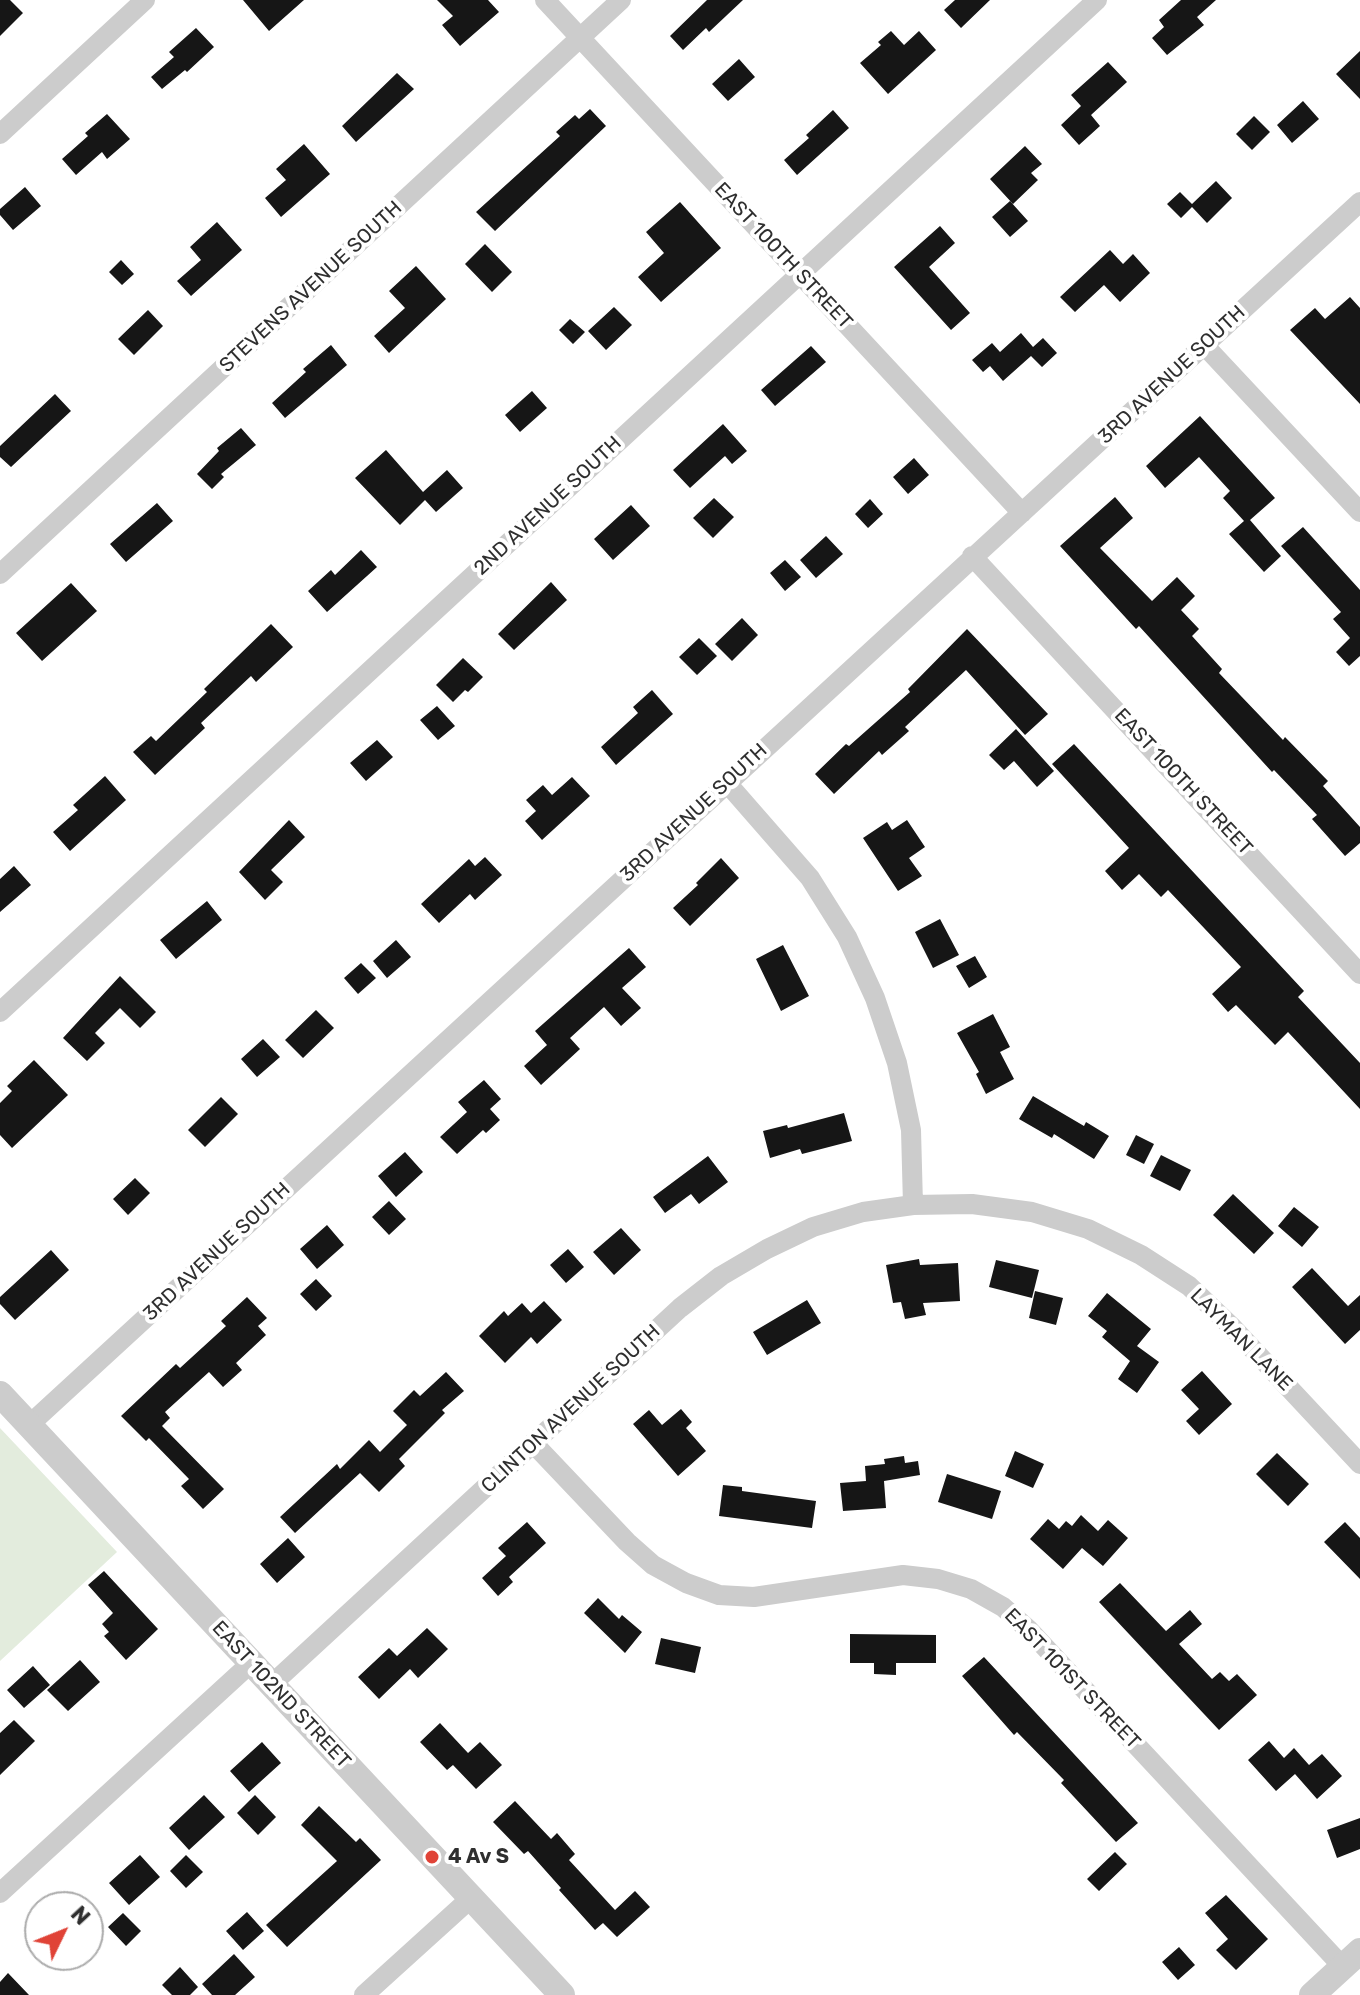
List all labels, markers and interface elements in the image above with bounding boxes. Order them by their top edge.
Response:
street label: EAST 100TH STREET [709,178,857,334]
street label: STEVENS AVENUE SOUTH [215,196,407,378]
street label: 3RD AVENUE SOUTH [1094,301,1250,449]
street label: 2ND AVENUE SOUTH [469,431,627,581]
street label: EAST 100TH STREET [1109,704,1257,860]
street label: 3RD AVENUE SOUTH [616,739,772,887]
street label: 3RD AVENUE SOUTH [139,1178,295,1326]
street label: LAYMAN LANE [1185,1284,1297,1396]
street label: CLINTON AVENUE SOUTH [477,1320,665,1498]
street label: EAST 101ST STREET [999,1604,1145,1754]
street label: EAST 102ND STREET [207,1616,355,1774]
place label: 4 Av S [448,1845,509,1869]
marker: 4 Av S [423,1848,441,1866]
north arrow [24,1891,104,1971]
text: N [65,1901,96,1931]

